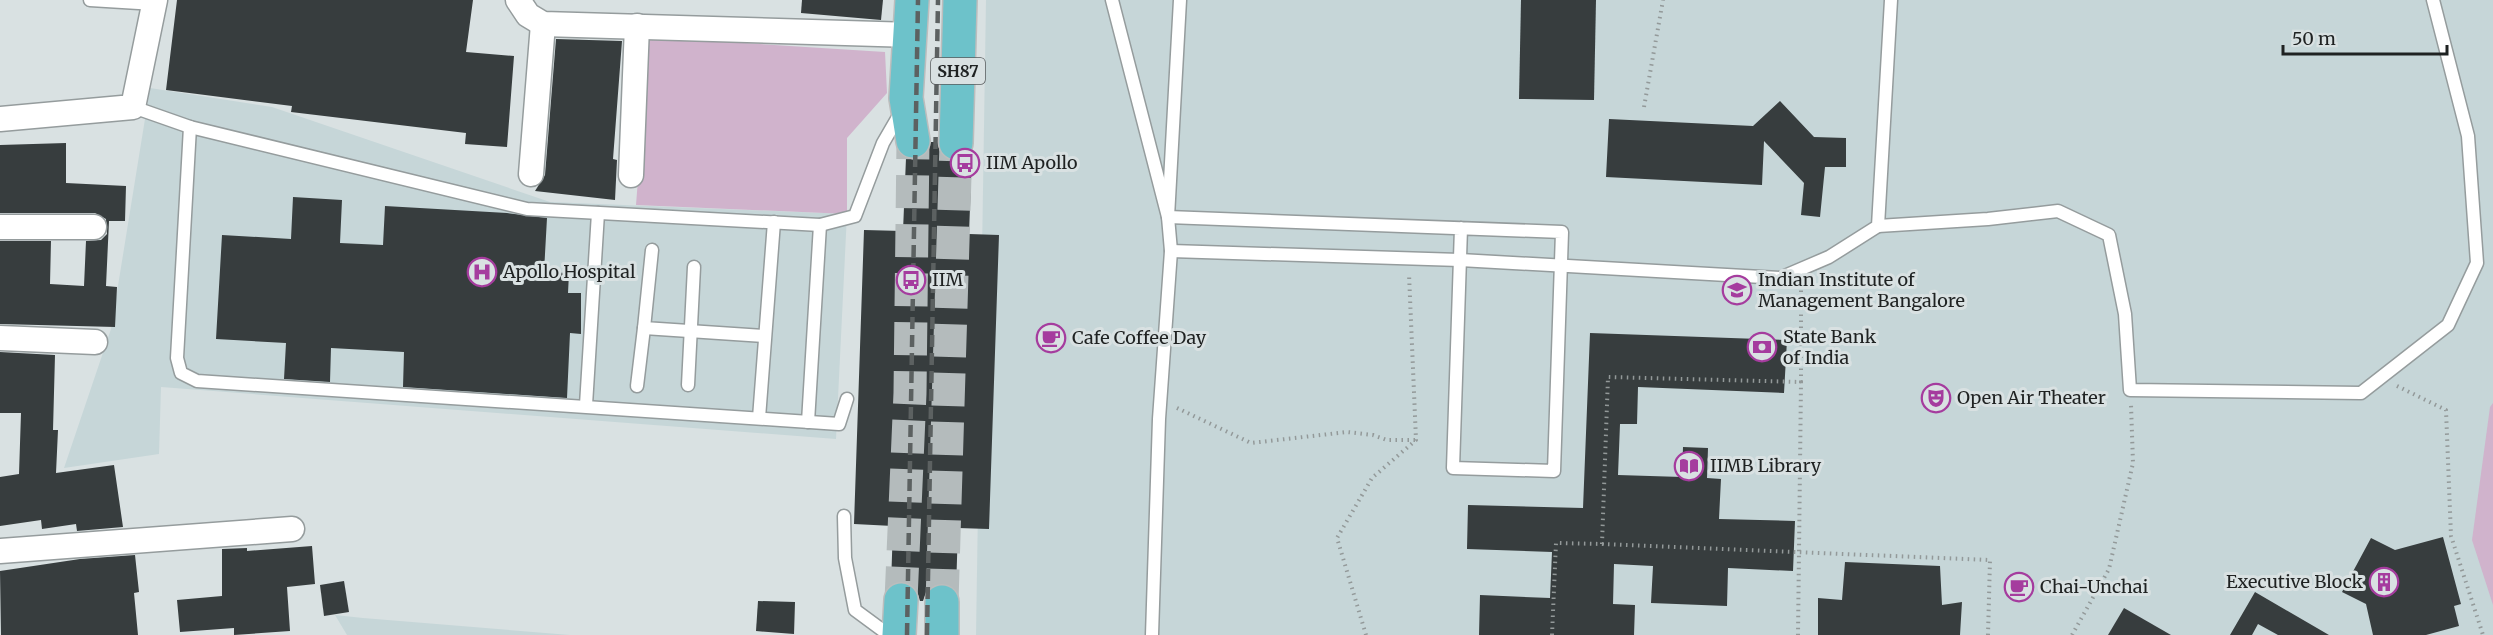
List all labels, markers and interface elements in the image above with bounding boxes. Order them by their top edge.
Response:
scale bar [2283,18,2446,56]
text: 50 m [2292,27,2336,50]
road number: SH87 [931,58,985,84]
bus stop icon: IIM Apollo [949,147,981,179]
place label: IIM Apollo [986,151,1077,174]
hospital icon: Apollo Hospital [466,256,498,288]
place label: Apollo Hospital [502,260,636,283]
bus stop icon: IIM [895,264,927,296]
place label: IIM [932,268,963,291]
place label: Indian Institute of Management Bangalore [1758,268,1965,312]
school or university icon: Indian Institute of Management Bangalore [1721,274,1753,306]
cafe icon: Cafe Coffee Day [1035,322,1067,354]
place label: State Bank of India [1783,325,1877,369]
place label: Cafe Coffee Day [1072,326,1207,349]
bank icon: State Bank of India [1746,331,1778,363]
theatre icon: Open Air Theater [1920,382,1952,414]
place label: Open Air Theater [1957,386,2106,409]
library icon: IIMB Library [1673,450,1705,482]
place label: IIMB Library [1710,454,1822,477]
building icon: Executive Block [2368,566,2400,598]
place label: Executive Block [2226,570,2364,593]
cafe icon: Chai-Unchai [2003,571,2035,603]
place label: Chai-Unchai [2040,575,2148,598]

